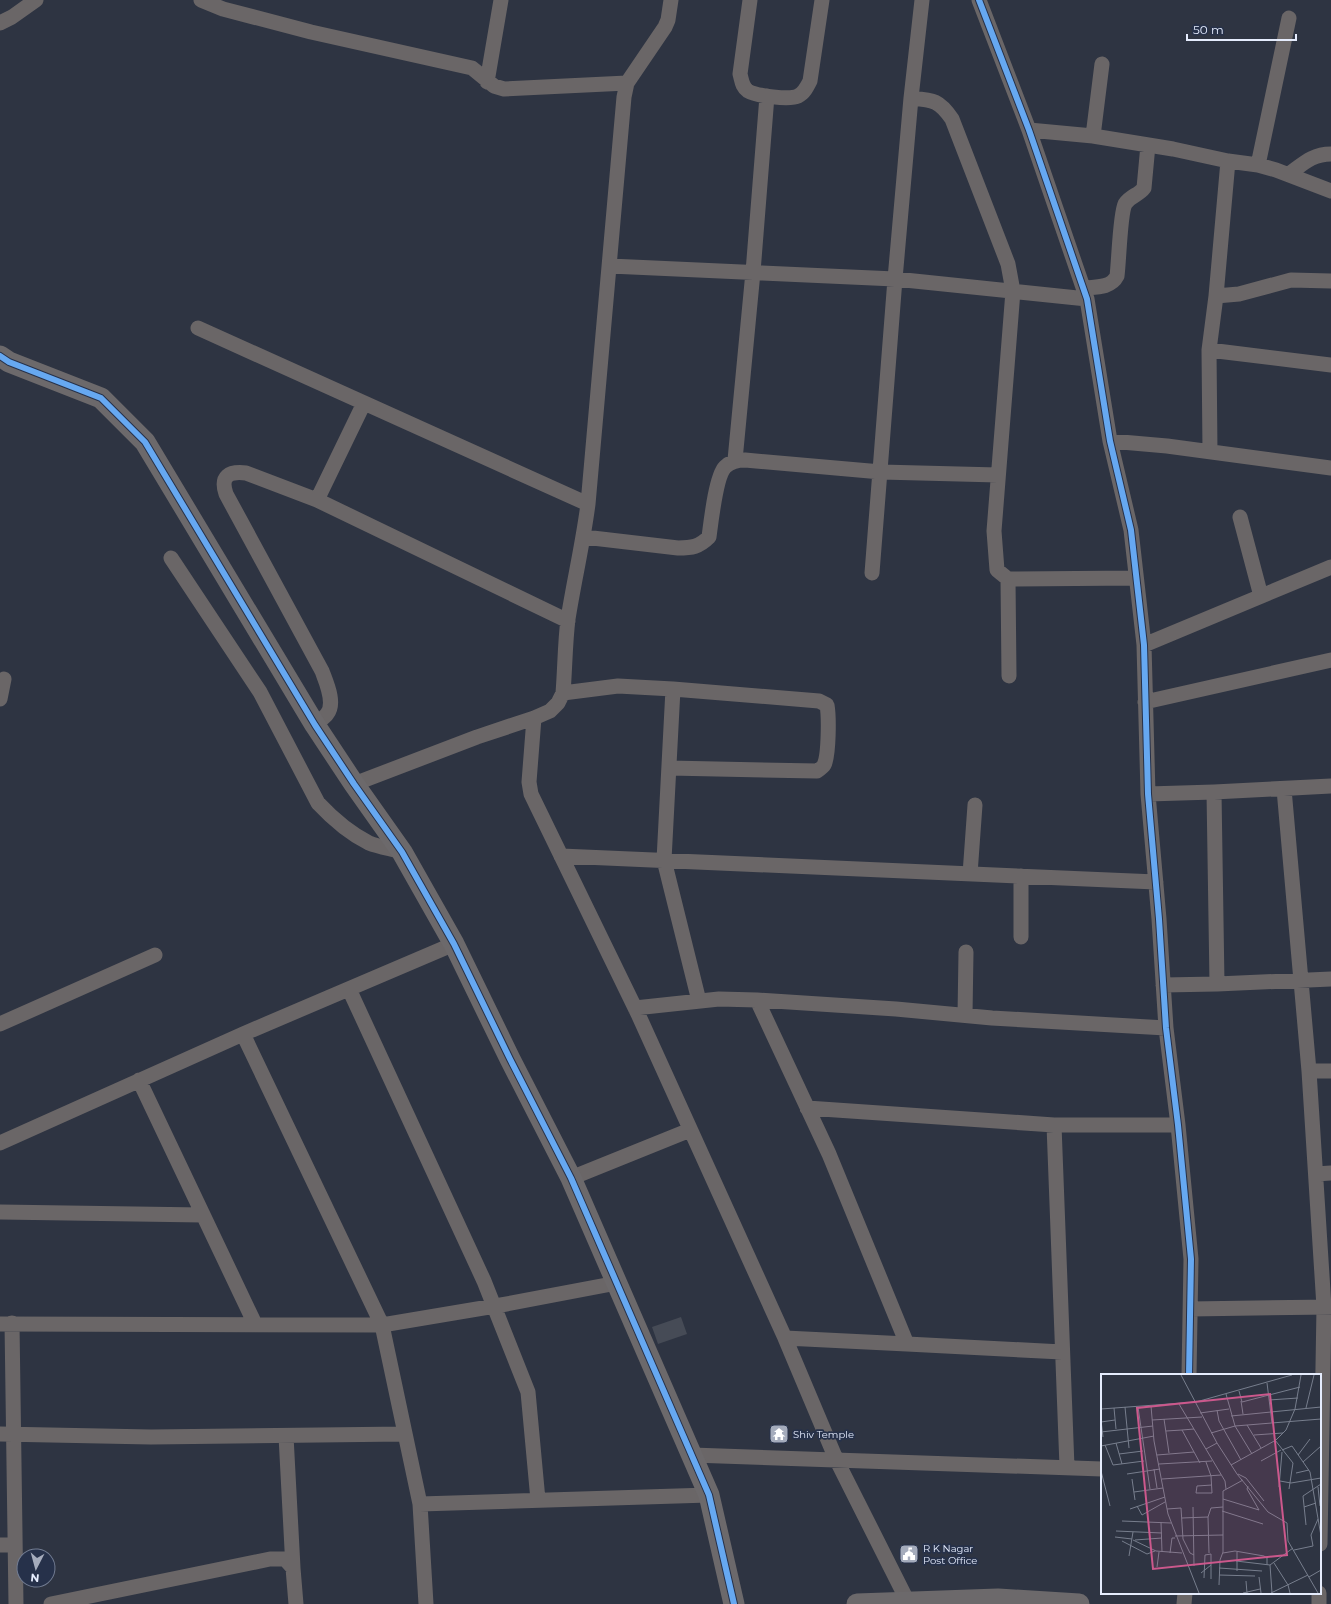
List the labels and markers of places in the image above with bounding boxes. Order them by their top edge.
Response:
temple icon: Shiv Temple [768,1423,790,1445]
place label: Shiv Temple [793,1428,854,1441]
place label: R K Nagar Post Office [923,1542,977,1567]
public building icon: R K Nagar Post Office [898,1543,920,1565]

